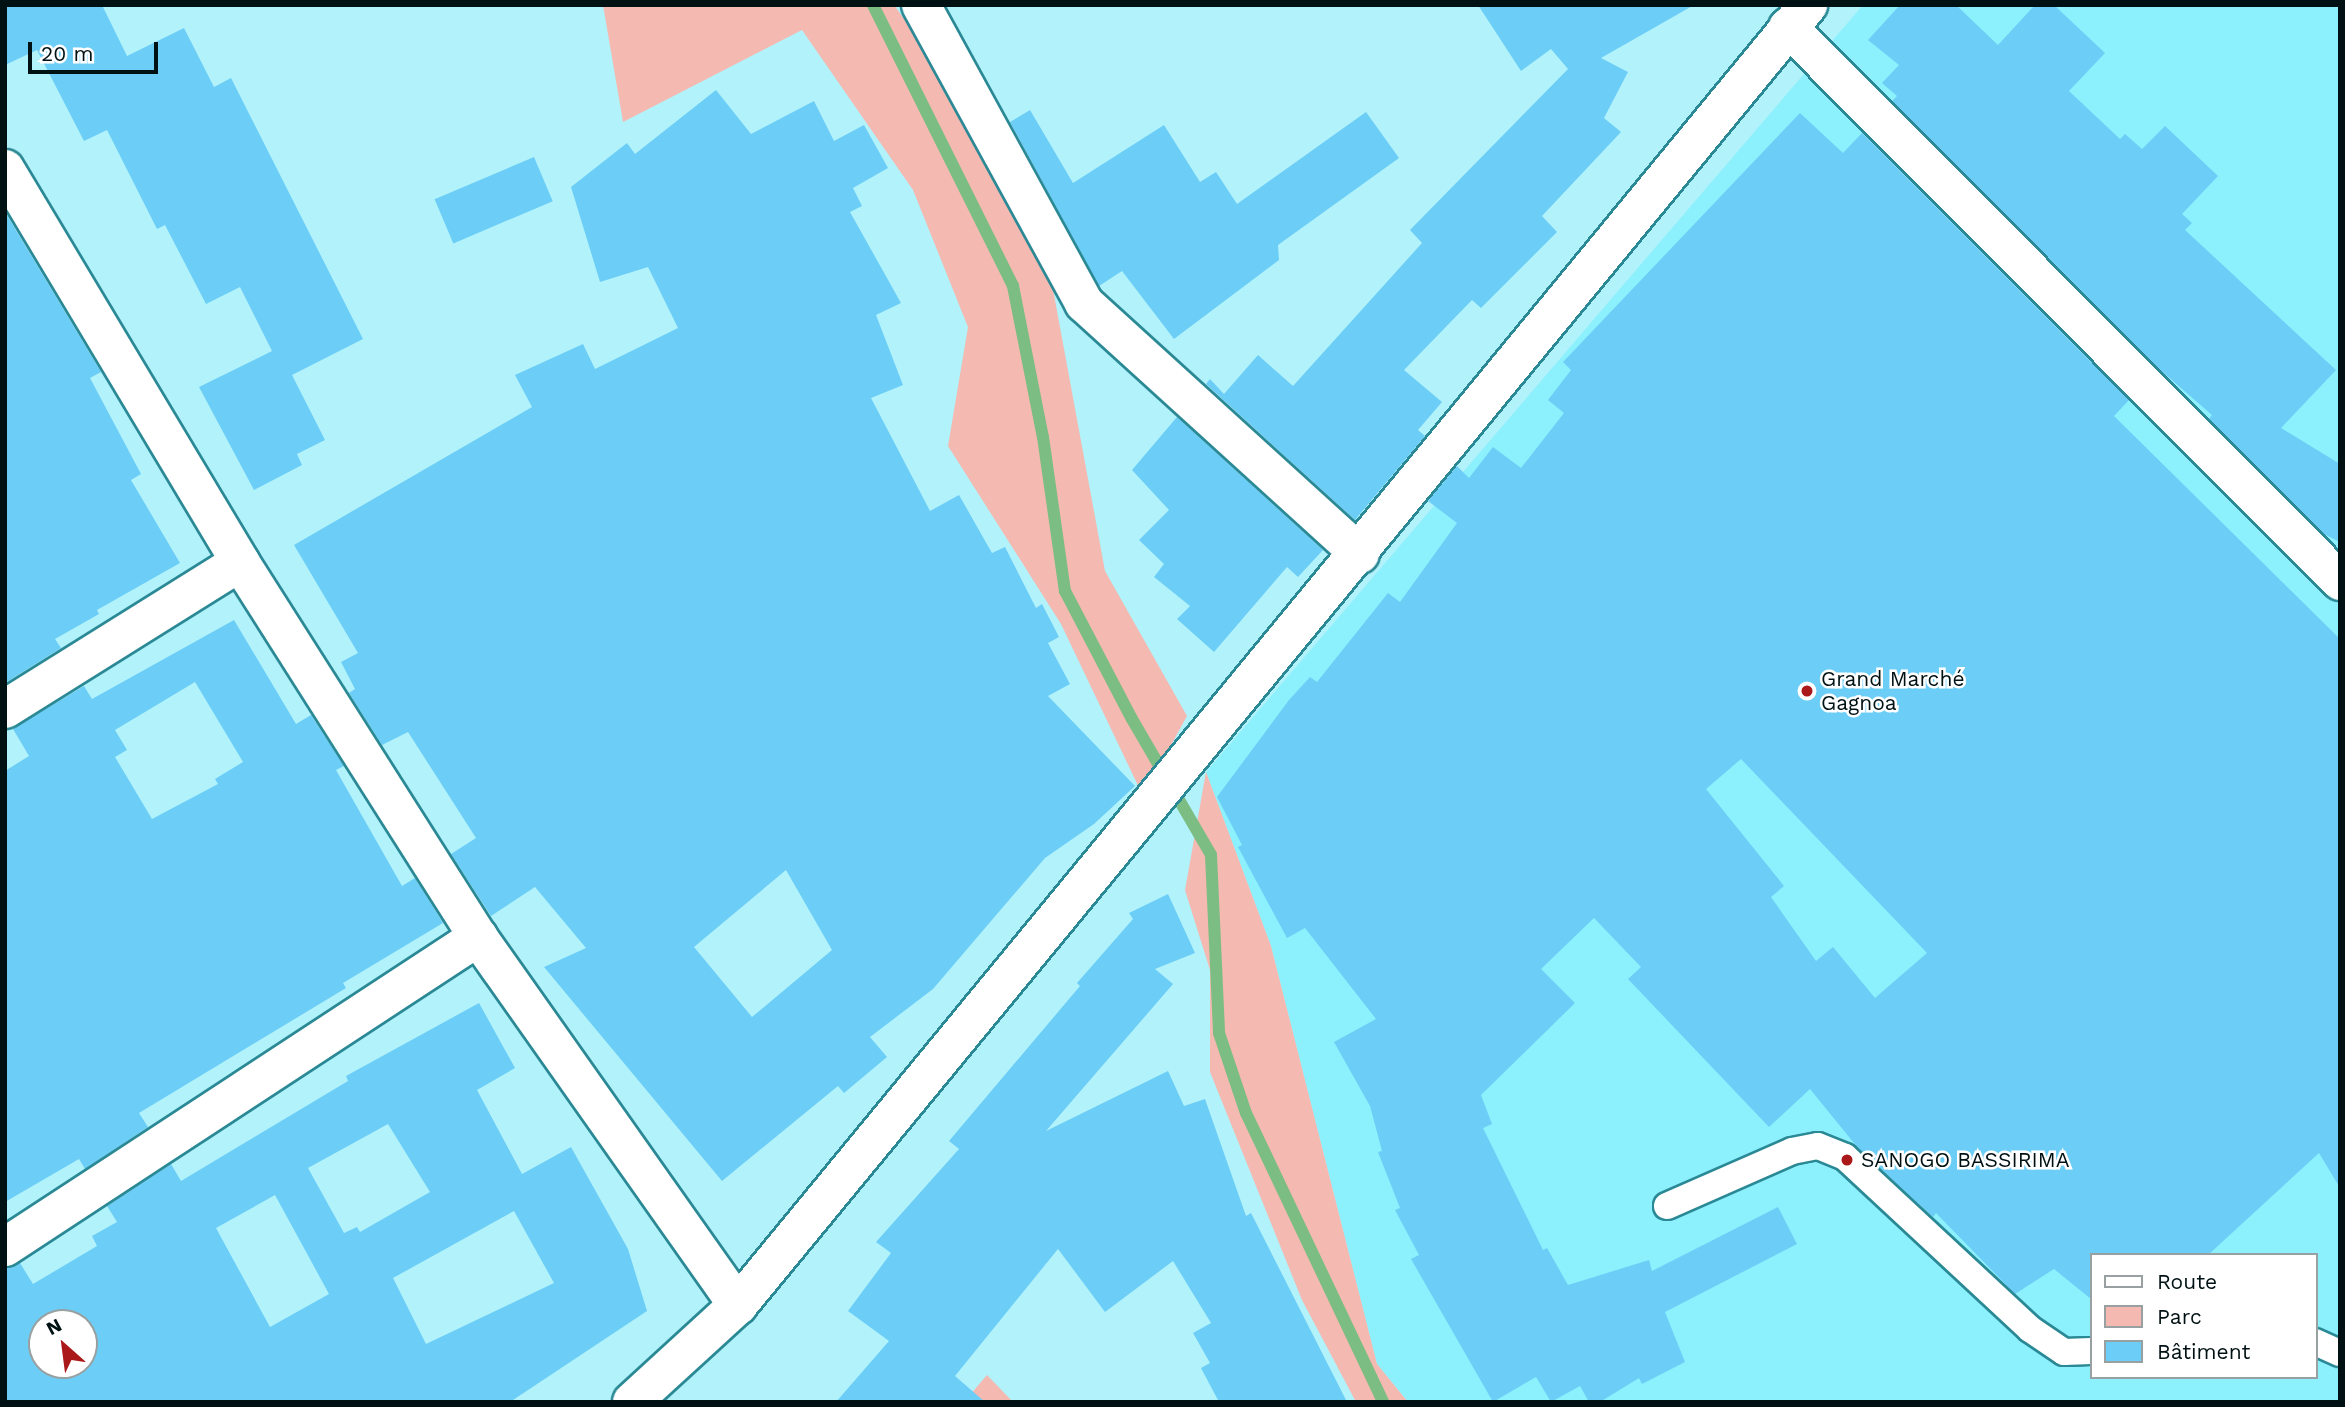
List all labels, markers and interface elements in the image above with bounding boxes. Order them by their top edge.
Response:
scale bar [32,28,161,72]
text: 20 m [41,41,93,66]
place label: Grand Marché Gagnoa [1821,666,1964,716]
marker: Grand Marché Gagnoa [1799,683,1815,699]
place label: SANOGO BASSIRIMA [1861,1147,2070,1173]
marker: SANOGO BASSIRIMA [1839,1152,1855,1168]
legend [2090,1253,2317,1379]
text: Route [2157,1269,2217,1294]
text: Parc [2157,1304,2202,1329]
north arrow [28,1309,98,1379]
text: N [42,1313,65,1340]
text: Bâtiment [2157,1339,2250,1364]

